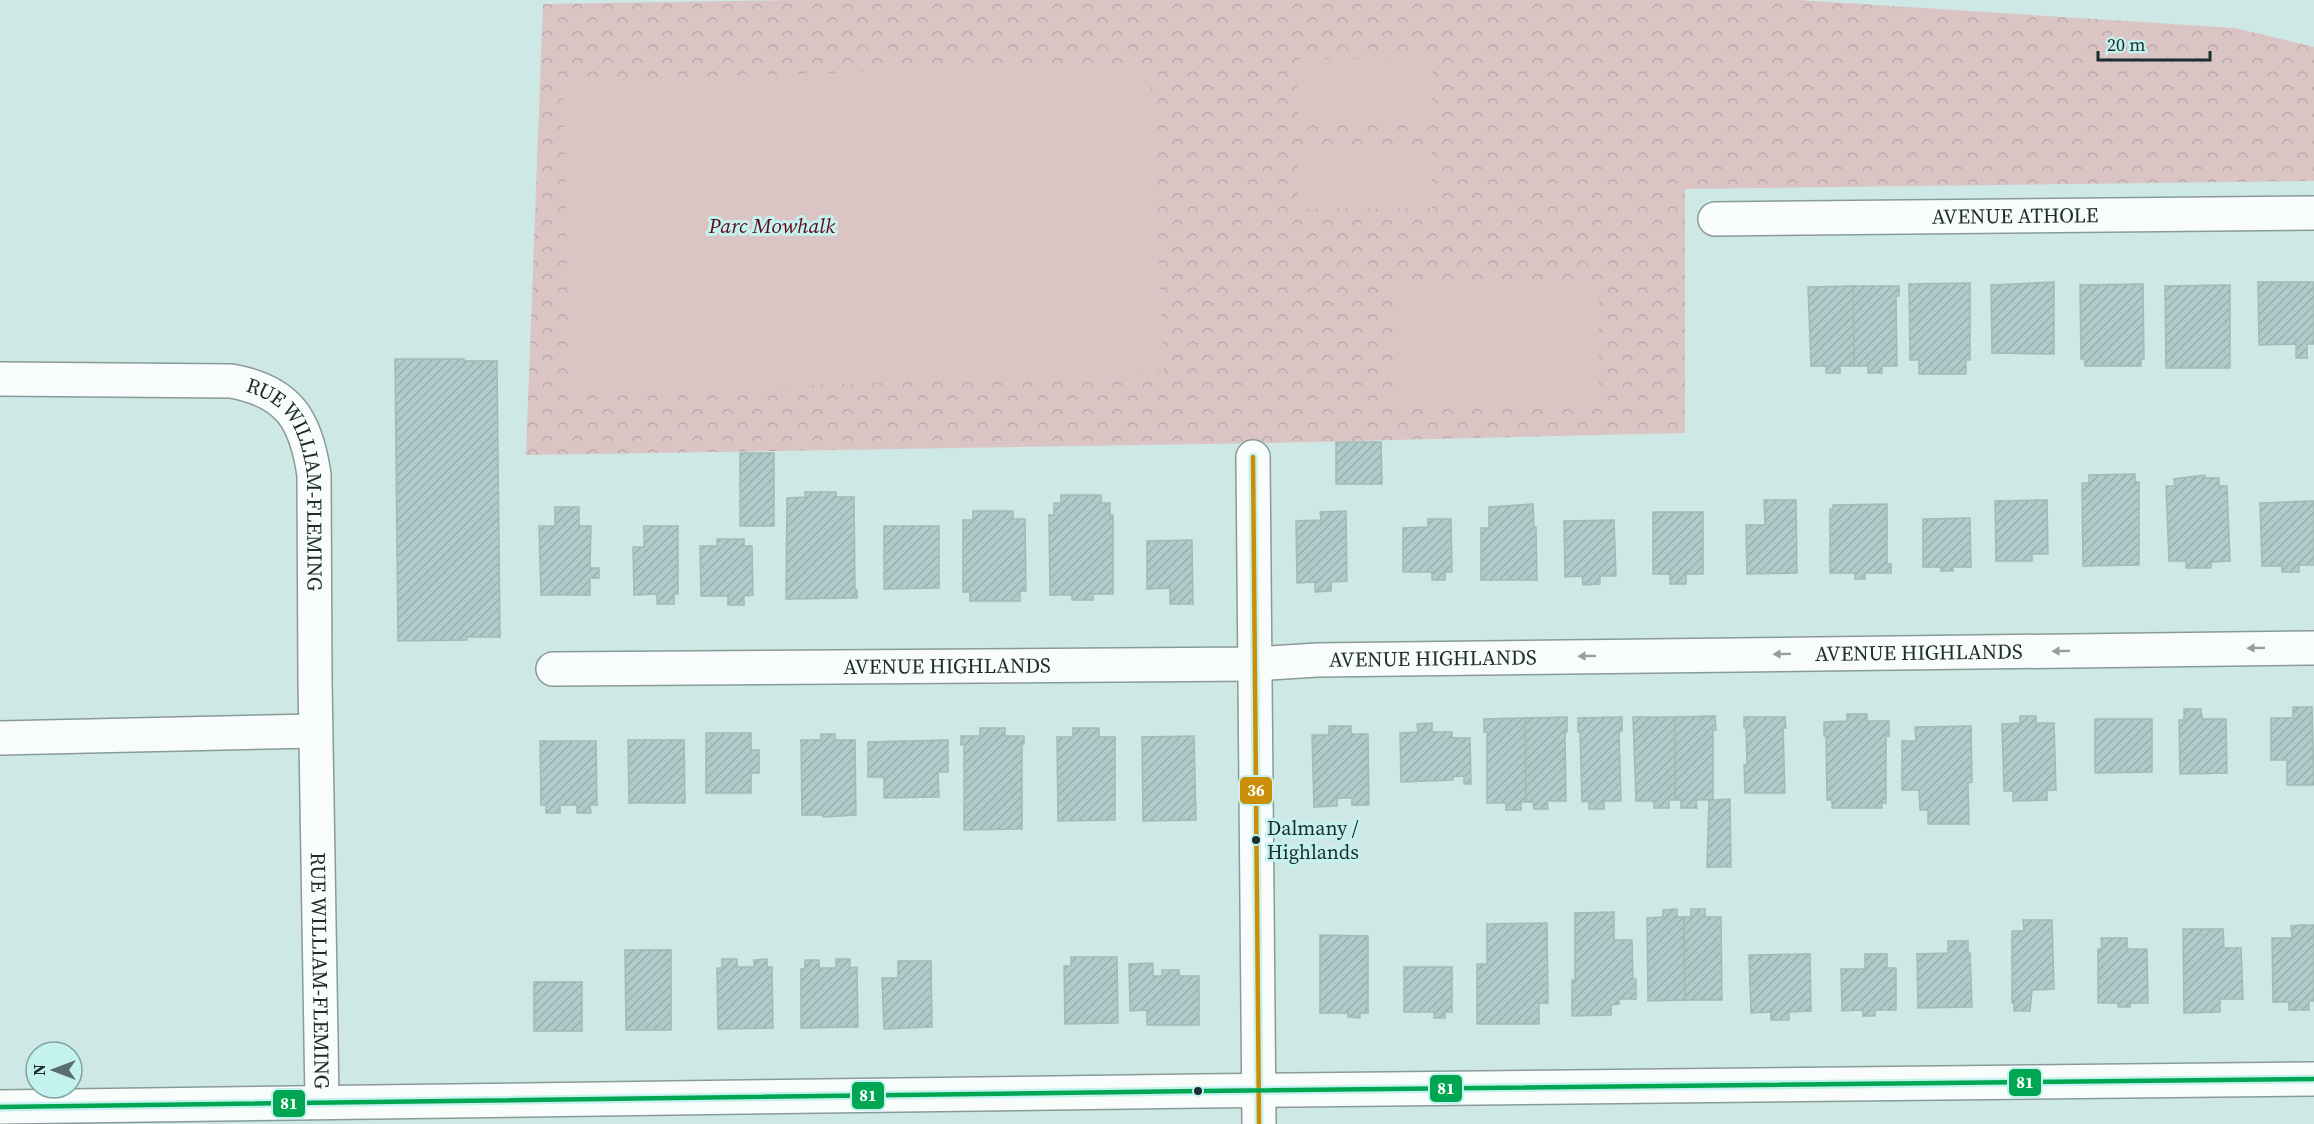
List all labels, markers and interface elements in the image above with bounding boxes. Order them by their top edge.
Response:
scale bar [2098,24,2210,62]
text: 20 m [2107,32,2145,57]
street label: AVENUE ATHOLE [1932,200,2098,231]
park label: Parc Mowhalk [708,211,835,240]
street label: RUE WILLIAM-FLEMING [243,370,330,591]
street label: AVENUE HIGHLANDS [1815,637,2023,668]
street label: AVENUE HIGHLANDS [1329,642,1537,674]
one-way arrow [2246,643,2265,653]
one-way arrow [2051,646,2070,656]
one-way arrow [1772,649,1791,659]
street label: AVENUE HIGHLANDS [843,650,1051,681]
one-way arrow [1577,651,1596,661]
line badge: 36 [1239,776,1273,805]
text: 36 [1247,779,1265,801]
place label: Dalmany / Highlands [1267,814,1359,866]
marker: Dalmany / Highlands [1250,834,1262,846]
street label: RUE WILLIAM-FLEMING [304,852,337,1089]
north arrow [24,1040,84,1100]
text: N [28,1064,50,1076]
line badge: 81 [2008,1068,2042,1097]
text: 81 [2016,1071,2034,1093]
line badge: 81 [1429,1074,1463,1103]
text: 81 [1437,1077,1455,1099]
line badge: 81 [851,1081,885,1110]
text: 81 [859,1084,877,1106]
unlabelled marker [1192,1085,1204,1097]
line badge: 81 [272,1089,306,1118]
text: 81 [280,1092,298,1114]

